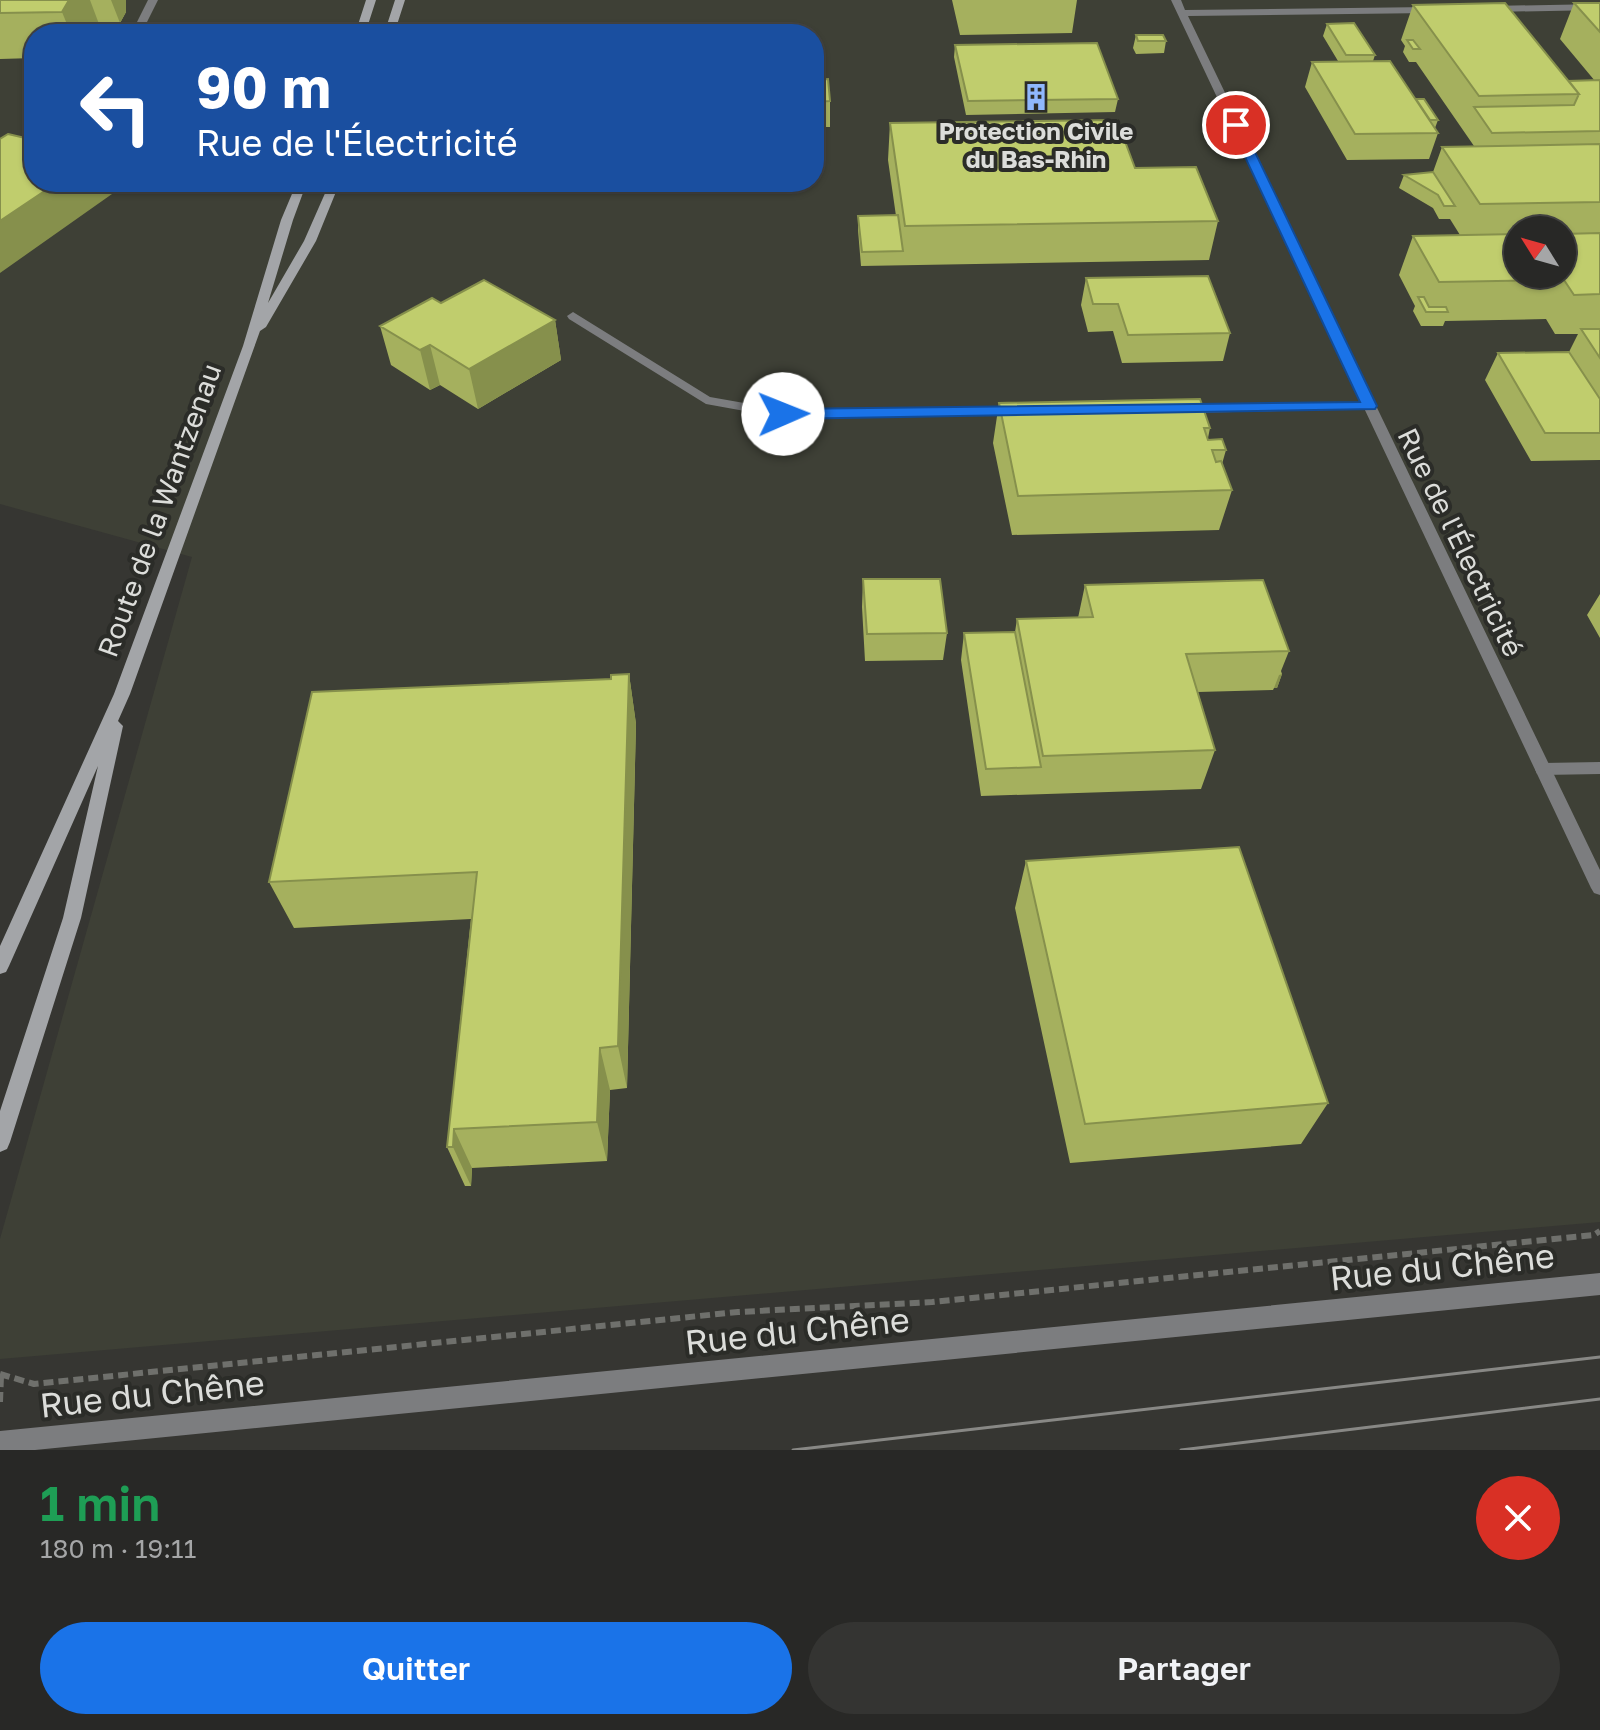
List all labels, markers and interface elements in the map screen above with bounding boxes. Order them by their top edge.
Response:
text: 90 m [196,53,331,120]
icon: left [64,56,168,160]
building icon: Protection Civile du Bas-Rhin [1021,82,1051,112]
pin [1202,91,1270,159]
icon: arrive [1214,103,1258,147]
place label: Protection Civile du Bas-Rhin [939,116,1133,173]
text: Rue de l'Électricité [196,121,518,164]
north arrow [1504,216,1576,288]
map controls [1504,216,1576,288]
street label: Route de la Wantzenau [90,359,228,661]
position arrow [741,372,825,456]
street label: Rue de l'Électricité [1391,422,1531,662]
street label: Rue du Chêne [1328,1234,1556,1298]
street label: Rue du Chêne [683,1298,911,1362]
street label: Rue du Chêne [38,1361,266,1425]
text: 1 min [40,1474,160,1532]
button: close [1476,1476,1560,1560]
text: 180 m · 19:11 [40,1533,196,1564]
button: Quitter [40,1622,792,1714]
button: Partager [808,1622,1560,1714]

